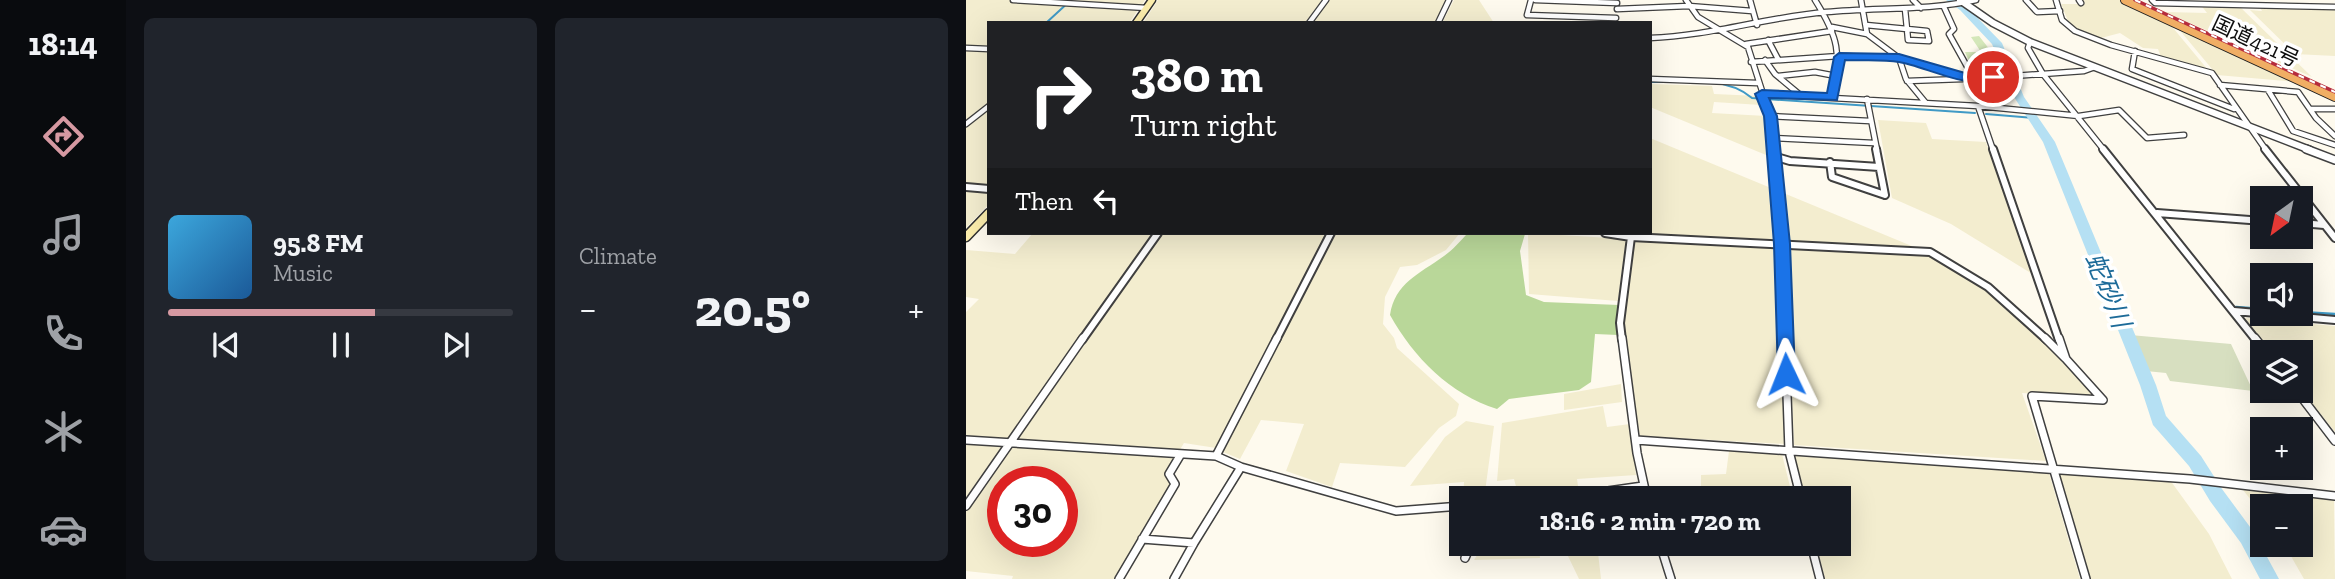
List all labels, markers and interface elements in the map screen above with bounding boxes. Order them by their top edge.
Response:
street label: 国道421号 [2208,10,2304,72]
text: 18:14 [28,25,98,63]
text: 380 m [1130,46,1263,105]
pin [1963,47,2023,107]
icon: right [1015,49,1106,140]
icon: arrive [1974,58,2012,96]
text: Turn right [1130,106,1277,144]
icon: directions [39,112,88,161]
icon: left [1087,182,1125,220]
text: Then [1015,185,1073,217]
north arrow [2250,186,2314,248]
map controls [2250,186,2313,557]
icon: music [39,210,88,259]
text: 95.8 FM [273,227,363,259]
text: Climate [579,242,657,270]
water label: 蛇砂川 [2079,248,2139,335]
text: Music [273,259,333,287]
button: sound [2250,263,2313,326]
text: 20.5° [695,277,810,339]
text: − [579,286,597,332]
text: + [908,286,924,332]
icon: phone [39,309,88,358]
icon: previous [207,326,245,364]
icon: pause [322,326,360,364]
icon: next [437,326,475,364]
position arrow [1749,337,1823,411]
button: layers [2250,340,2313,403]
icon: climate [39,407,88,456]
button: + [2250,417,2313,480]
speed limit sign: 30 [987,466,1078,557]
button: − [2250,494,2313,557]
icon: car [39,505,88,554]
text: 18:16 · 2 min · 720 m [1539,505,1761,537]

